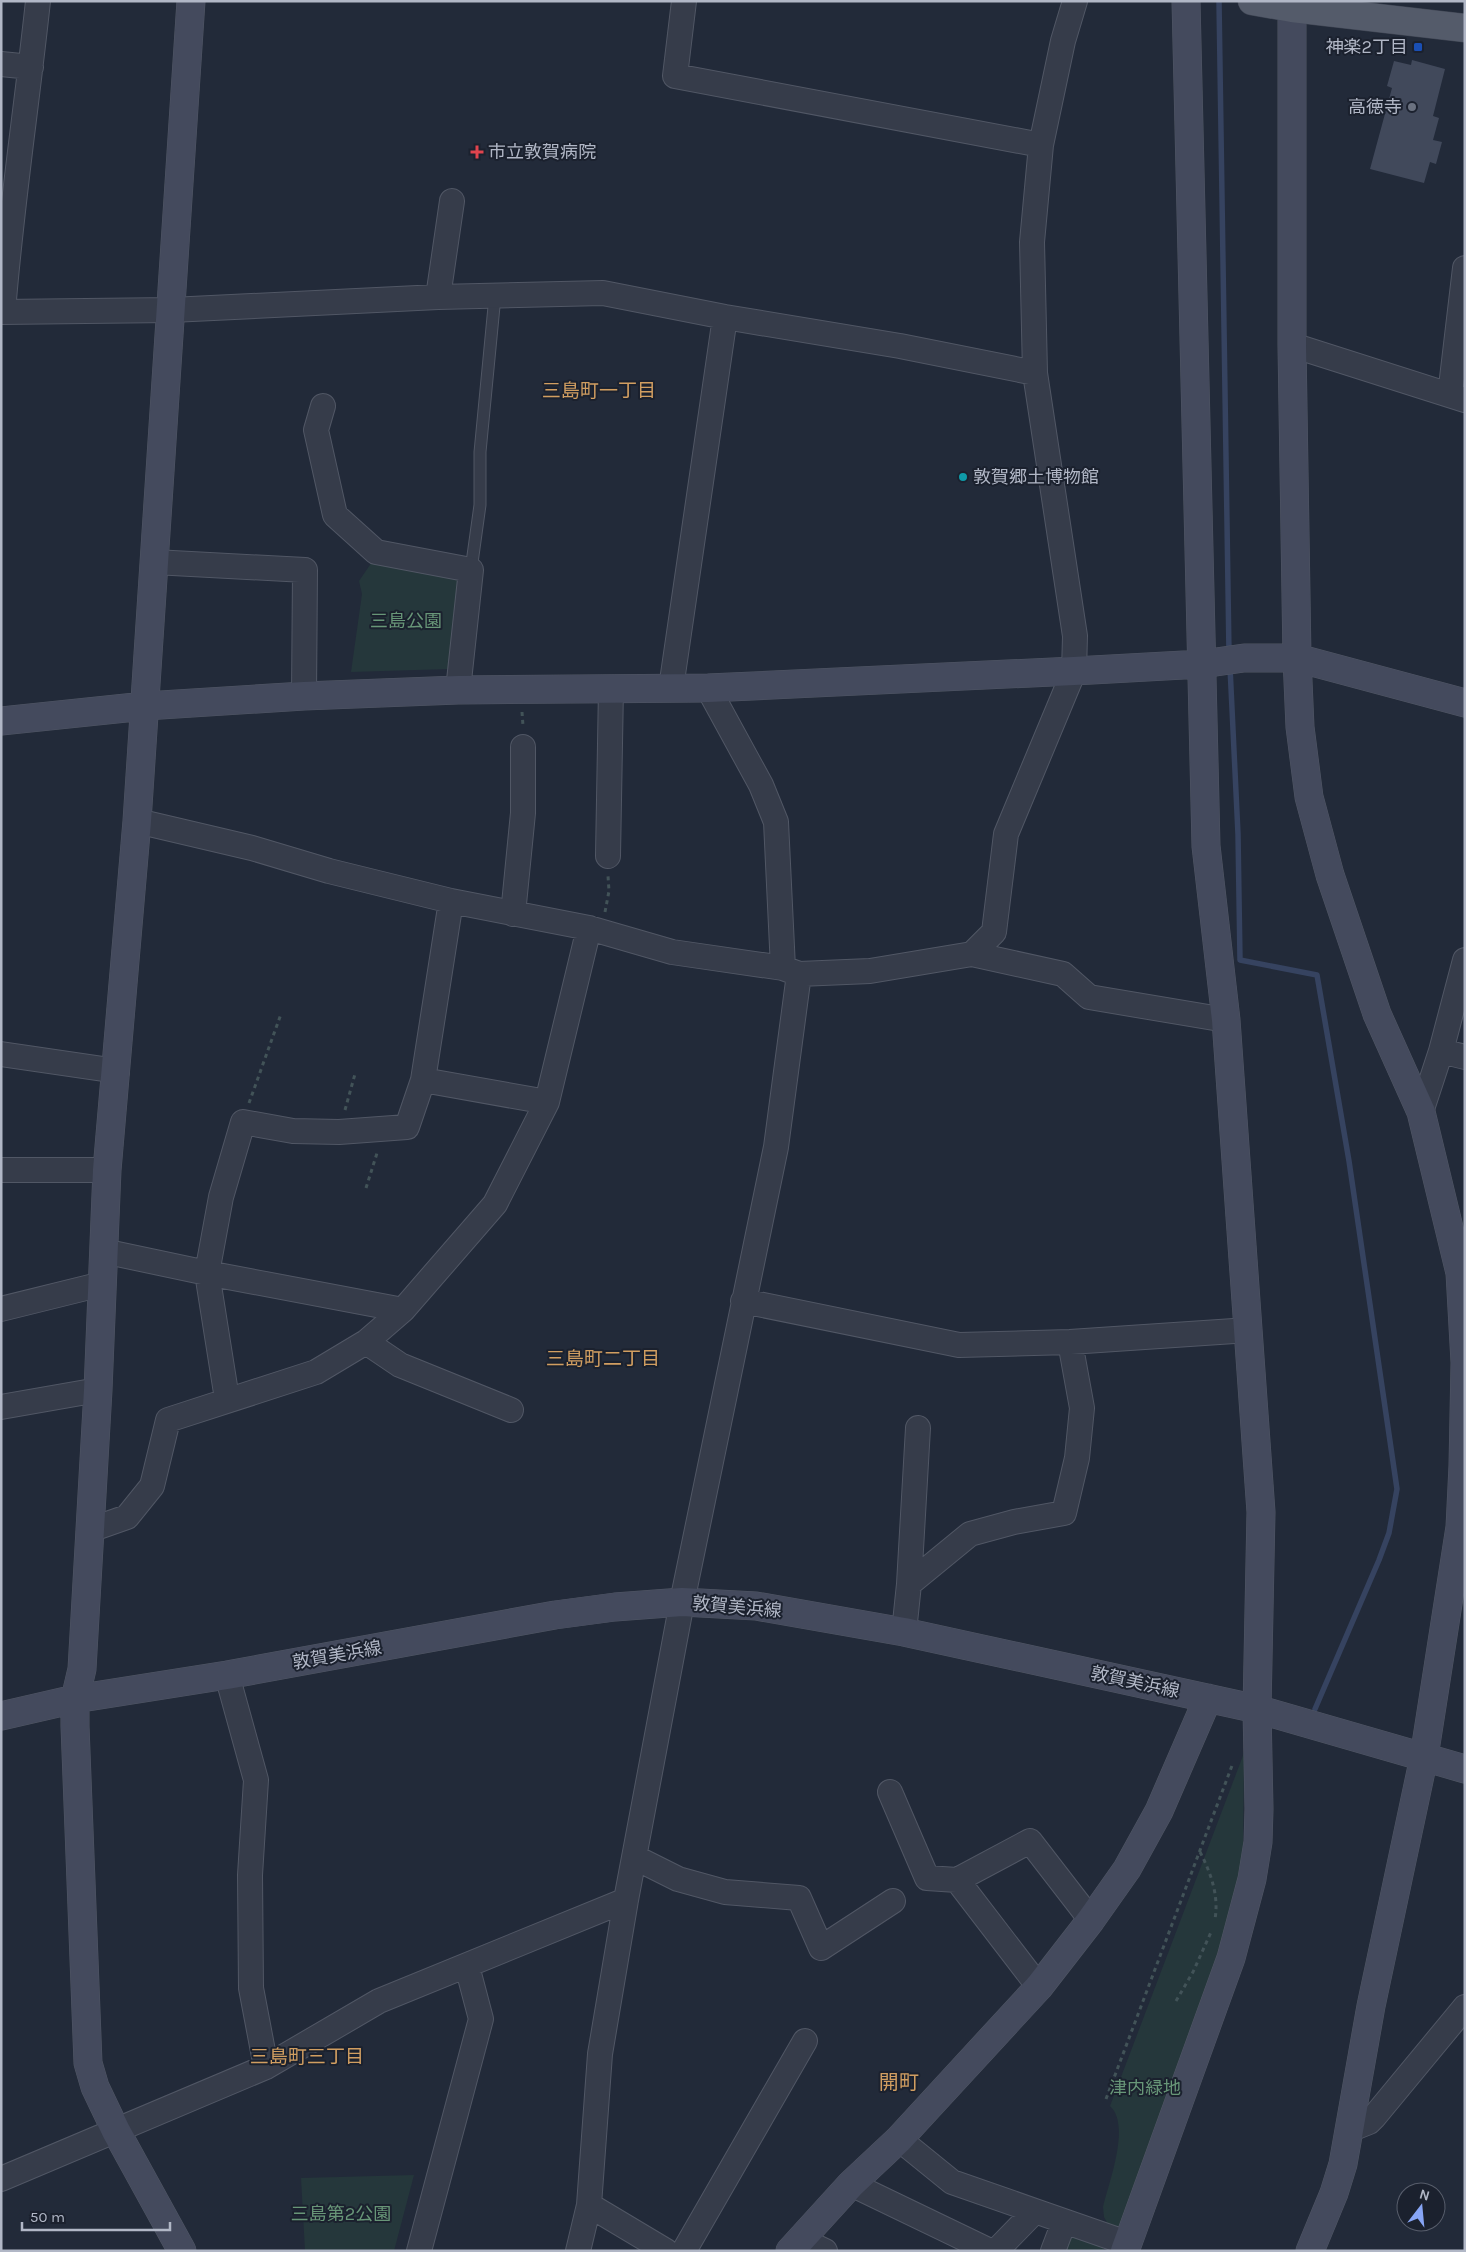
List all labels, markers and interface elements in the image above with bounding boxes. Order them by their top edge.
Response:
place label: 神楽2丁目 [1326,36,1408,58]
marker: 神楽2丁目 [1412,41,1424,53]
place label: 高徳寺 [1348,96,1402,118]
marker: 高徳寺 [1406,101,1418,113]
place label: 市立敦賀病院 [488,141,596,163]
marker: 市立敦賀病院 [470,145,484,159]
district label: 三島町一丁目 [542,380,656,402]
place label: 敦賀郷土博物館 [973,466,1099,488]
marker: 敦賀郷土博物館 [957,471,969,483]
park label: 三島公園 [370,610,442,632]
district label: 三島町二丁目 [546,1348,660,1370]
street label: 敦賀美浜線 [691,1592,783,1622]
street label: 敦賀美浜線 [291,1636,383,1674]
street label: 敦賀美浜線 [1089,1662,1181,1702]
district label: 三島町三丁目 [250,2046,364,2068]
district label: 開町 [879,2071,919,2094]
park label: 津内緑地 [1109,2077,1181,2099]
north arrow [1396,2182,1446,2232]
text: N [1417,2185,1432,2205]
scale bar [22,2200,170,2232]
park label: 三島第2公園 [291,2203,391,2225]
text: 50 m [30,2208,65,2226]

